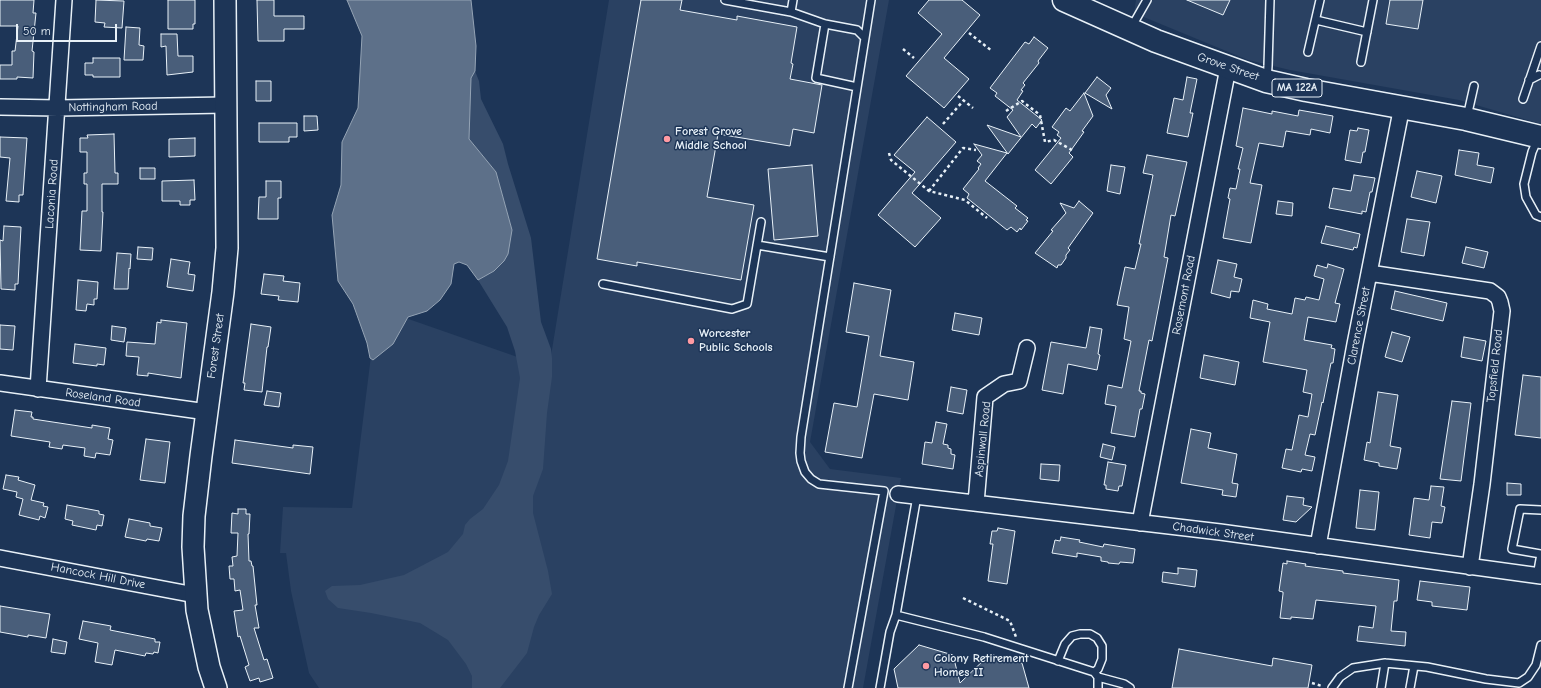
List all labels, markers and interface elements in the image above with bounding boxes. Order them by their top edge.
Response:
scale bar [18,16,119,42]
text: 50 m [23,24,51,38]
street label: Grove Street [1195,50,1261,84]
road number: MA 122A [1272,79,1322,97]
street label: Nottingham Road [68,99,158,115]
place label: Forest Grove Middle School [675,125,747,153]
marker: Forest Grove Middle School [662,134,672,144]
street label: Laconia Road [42,159,62,229]
street label: Rosemont Road [1169,254,1199,336]
street label: Clarence Street [1344,286,1374,366]
street label: Forest Street [204,313,228,379]
place label: Worcester Public Schools [699,327,773,355]
street label: Topsfield Road [1484,329,1506,403]
marker: Worcester Public Schools [686,336,696,346]
street label: Roseland Road [64,386,142,410]
street label: Aspinwall Road [972,400,994,478]
street label: Chadwick Street [1171,519,1255,545]
street label: Hancock Hill Drive [50,560,146,592]
place label: Colony Retirement Homes II [934,652,1029,680]
marker: Colony Retirement Homes II [921,661,931,671]

